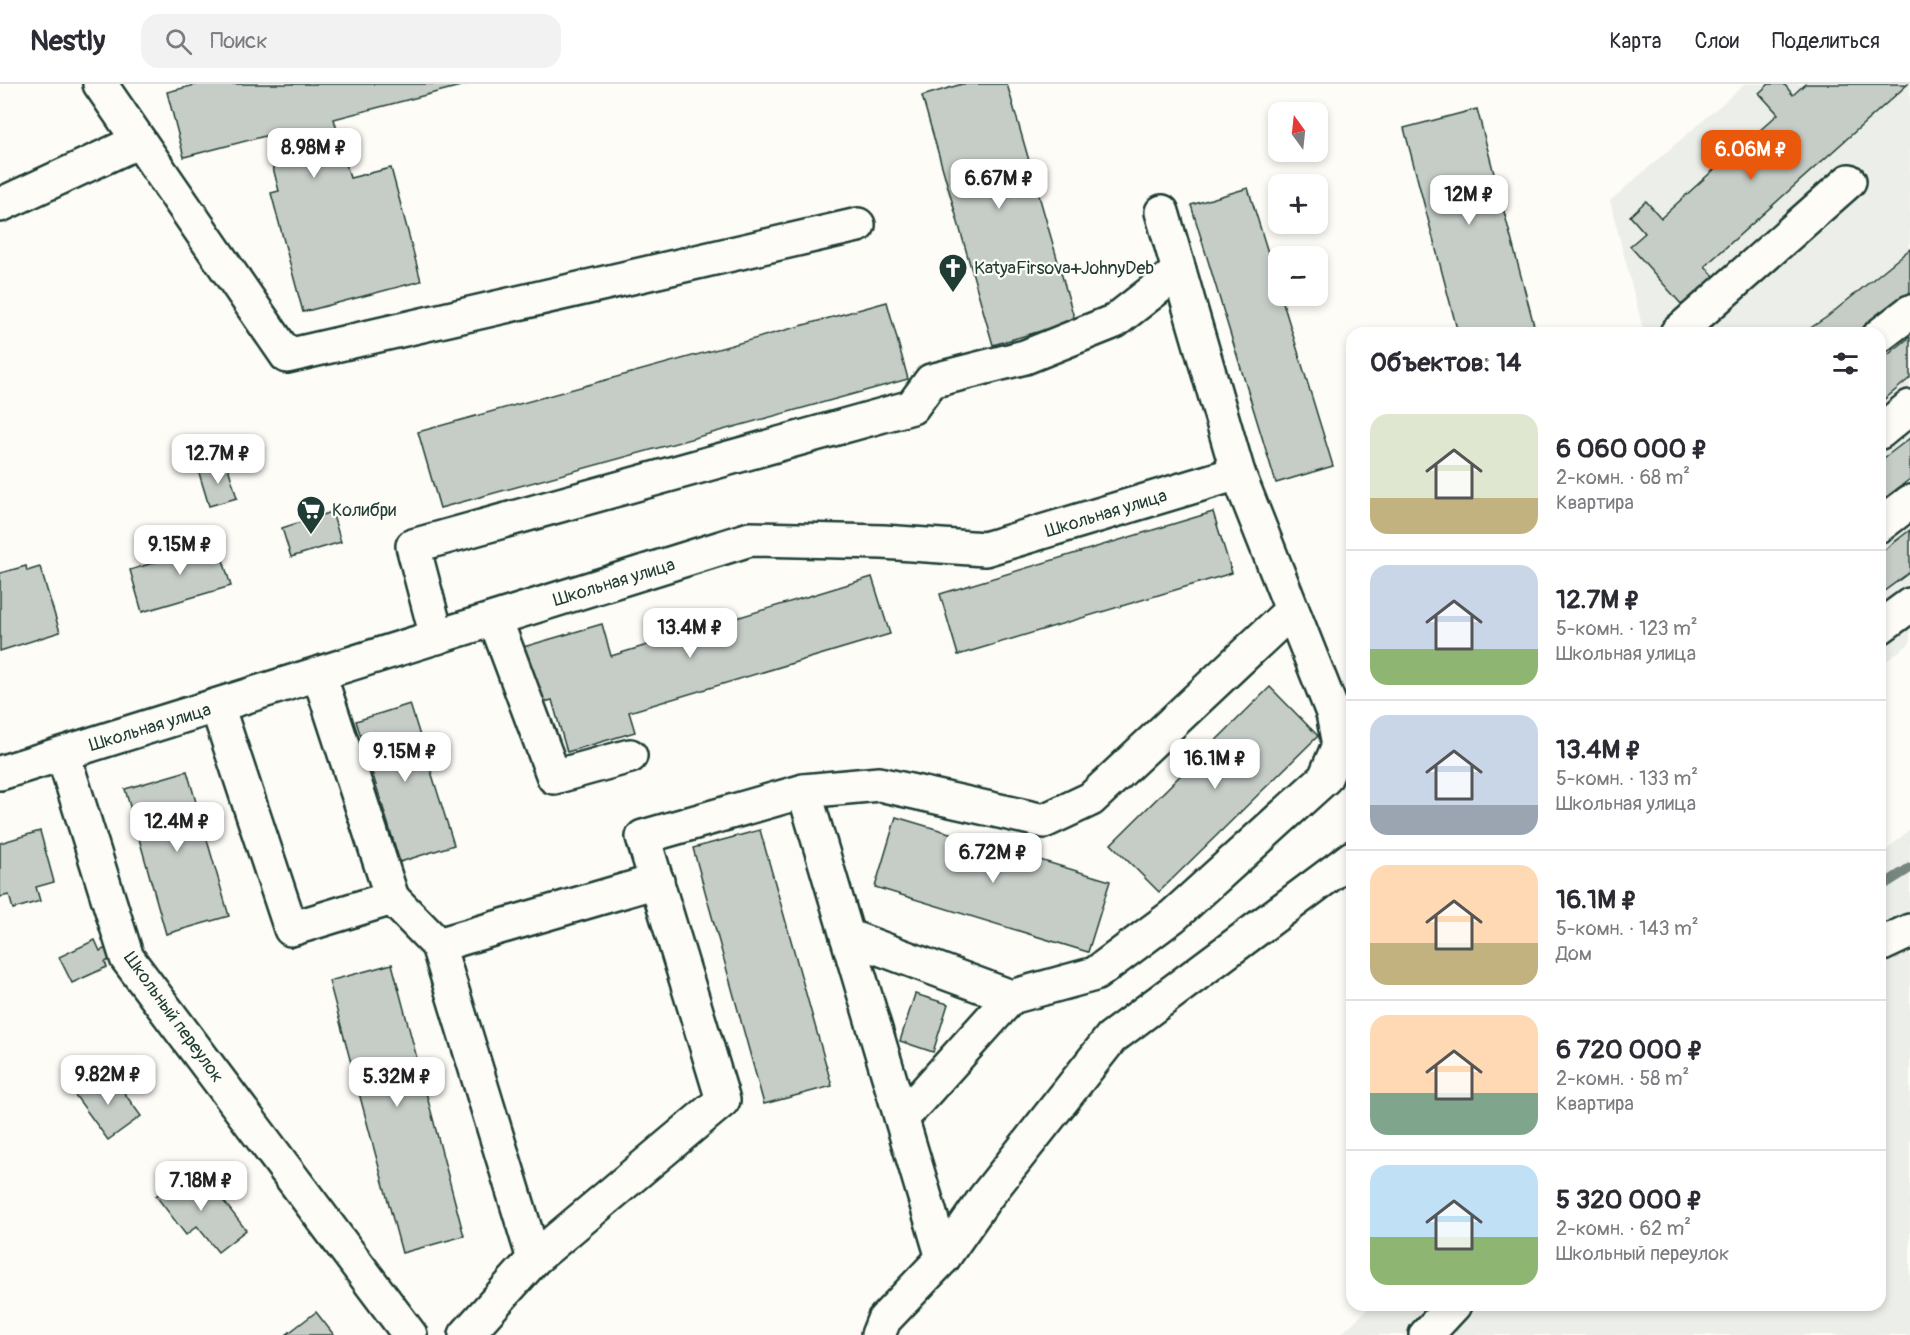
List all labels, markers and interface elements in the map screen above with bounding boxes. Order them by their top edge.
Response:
search box [141,14,561,68]
text: Nestly [30,24,105,59]
icon: search [162,25,195,58]
text: Поиск [210,27,268,55]
text: Карта [1609,28,1661,55]
text: Слои [1694,28,1739,55]
text: Поделиться [1772,28,1880,55]
north arrow [1268,102,1328,162]
map controls [1268,102,1328,306]
pin: 8.98M ₽ [259,128,369,179]
pin: 6.06M ₽ [1696,130,1806,181]
text: 8.98M ₽ [281,135,347,160]
text: 6.06M ₽ [1715,137,1787,162]
pin: 6.67M ₽ [944,159,1054,210]
text: 6.67M ₽ [965,166,1033,191]
button: + [1268,174,1328,234]
pin: 12M ₽ [1427,175,1511,226]
text: 12M ₽ [1444,182,1494,207]
button: − [1268,246,1328,306]
church icon: KatyaFirsova+JohnyDeb [937,252,969,294]
place label: KatyaFirsova+JohnyDeb [974,257,1154,280]
text: Объектов: 14 [1370,347,1521,379]
icon: filters [1829,347,1862,380]
text: 6 060 000 ₽ [1556,433,1708,465]
pin: 12.7M ₽ [163,434,273,485]
icon: home [1418,438,1490,510]
text: 12.7M ₽ [186,441,250,466]
text: 2-комн. · 68 m² [1556,465,1690,490]
street label: Школьная улица [1043,484,1170,543]
text: Квартира [1556,490,1634,515]
supermarket icon: Колибри [295,494,327,536]
place label: Колибри [332,499,396,522]
pin: 9.15M ₽ [125,525,235,576]
text: 9.15M ₽ [148,532,212,557]
street label: Школьная улица [551,553,678,612]
text: 12.7M ₽ [1556,584,1640,616]
icon: home [1418,589,1490,661]
pin: 13.4M ₽ [635,608,745,659]
text: 13.4M ₽ [657,615,723,640]
text: 5-комн. · 123 m² [1556,616,1698,641]
text: Школьная улица [1556,641,1696,666]
street label: Школьная улица [87,698,214,757]
pin: 9.15M ₽ [350,732,460,783]
text: 13.4M ₽ [1556,734,1641,766]
text: 9.15M ₽ [373,739,437,764]
pin: 16.1M ₽ [1160,739,1270,790]
icon: home [1418,739,1490,811]
text: 16.1M ₽ [1184,746,1246,771]
text: 5-комн. · 133 m² [1556,766,1698,791]
text: Школьная улица [1556,791,1696,816]
pin: 12.4M ₽ [122,802,232,853]
text: 12.4M ₽ [144,809,210,834]
pin: 6.72M ₽ [938,833,1048,884]
text: 6.72M ₽ [959,840,1027,865]
text: 16.1M ₽ [1556,884,1637,916]
icon: home [1418,889,1490,961]
text: 5-комн. · 143 m² [1556,916,1699,941]
text: Дом [1556,941,1592,966]
street label: Школьный переулок [118,947,229,1087]
text: 6 720 000 ₽ [1556,1034,1703,1066]
icon: home [1418,1039,1490,1111]
pin: 9.82M ₽ [53,1055,163,1106]
pin: 5.32M ₽ [342,1057,452,1108]
text: 9.82M ₽ [75,1062,141,1087]
text: 5.32M ₽ [363,1064,431,1089]
text: 2-комн. · 58 m² [1556,1066,1689,1091]
text: Квартира [1556,1091,1634,1116]
pin: 7.18M ₽ [146,1161,256,1212]
text: 7.18M ₽ [169,1168,233,1193]
text: 5 320 000 ₽ [1556,1184,1703,1216]
icon: home [1418,1189,1490,1261]
text: 2-комн. · 62 m² [1556,1216,1691,1241]
text: Школьный переулок [1556,1241,1729,1266]

